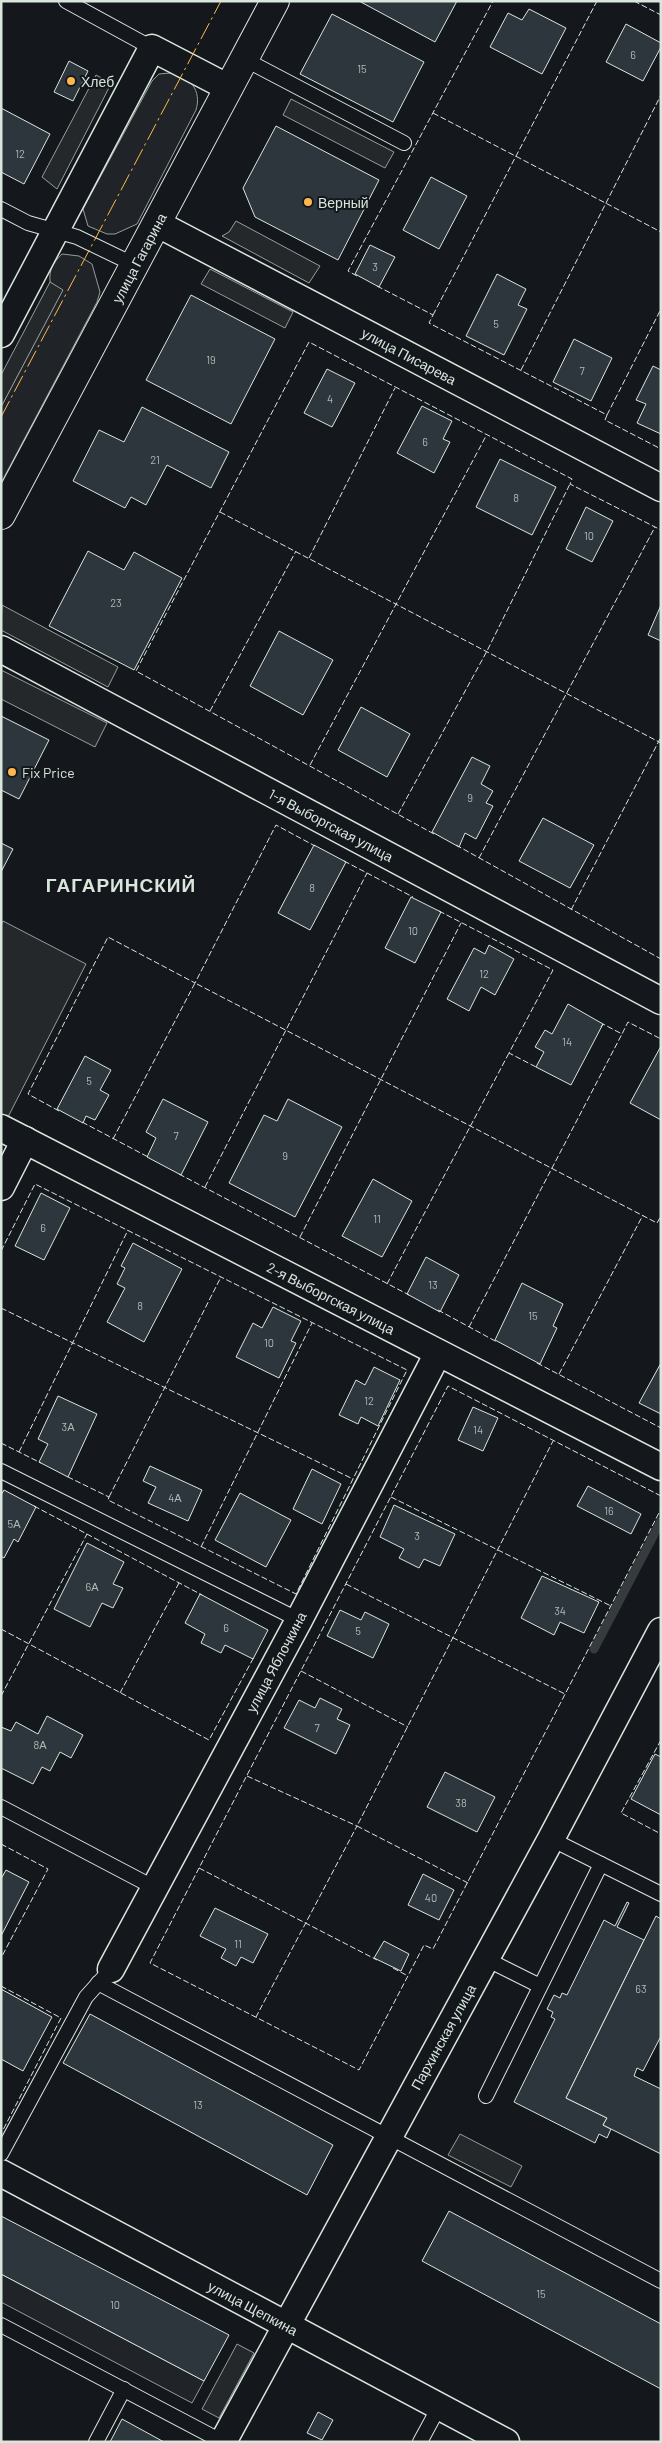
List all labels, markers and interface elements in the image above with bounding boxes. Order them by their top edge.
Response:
house number: 6 [630,48,636,61]
house number: 15 [357,62,367,75]
place label: Хлеб [81,73,114,90]
marker: Хлеб [65,75,77,87]
house number: 12 [15,147,25,160]
place label: Верный [318,194,369,211]
marker: Верный [302,196,314,208]
street label: улица Гагарина [108,210,170,306]
house number: 3 [372,260,378,273]
house number: 5 [493,317,499,330]
street label: улица Писарева [359,324,459,388]
house number: 19 [206,353,216,366]
house number: 7 [579,364,585,377]
house number: 4 [327,392,333,405]
house number: 6 [422,435,428,448]
house number: 21 [150,453,160,466]
house number: 8 [513,491,519,504]
house number: 10 [584,529,594,542]
house number: 23 [110,596,122,609]
place label: Fix Price [22,764,75,781]
marker: Fix Price [6,766,18,778]
street label: 1-я Выборгская улица [266,785,396,865]
house number: 9 [467,791,473,804]
district label: ГАГАРИНСКИЙ [46,873,196,896]
house number: 8 [309,881,315,894]
house number: 10 [408,924,418,937]
house number: 12 [479,967,489,980]
house number: 14 [562,1035,572,1048]
house number: 5 [86,1074,92,1087]
house number: 7 [173,1129,179,1142]
house number: 9 [282,1149,288,1162]
house number: 11 [373,1212,381,1225]
house number: 6 [40,1221,46,1234]
street label: 2-я Выборгская улица [264,1258,398,1338]
house number: 13 [428,1278,438,1291]
house number: 8 [137,1299,143,1312]
house number: 15 [528,1309,538,1322]
house number: 10 [264,1336,274,1349]
house number: 12 [364,1394,374,1407]
house number: 3А [61,1420,75,1433]
house number: 14 [473,1423,483,1436]
house number: 4А [168,1491,182,1504]
house number: 16 [604,1504,614,1517]
house number: 5А [8,1517,21,1530]
house number: 3 [414,1529,420,1542]
house number: 6А [85,1580,99,1593]
house number: 34 [554,1604,566,1617]
street label: улица Яблочкина [242,1609,310,1715]
house number: 6 [223,1621,229,1634]
house number: 5 [355,1624,361,1637]
house number: 7 [314,1721,320,1734]
house number: 8А [33,1738,47,1751]
house number: 38 [455,1796,467,1809]
house number: 40 [425,1891,437,1904]
house number: 11 [234,1937,242,1950]
street label: Пархинская улица [407,1981,479,2093]
house number: 63 [635,1982,647,1995]
house number: 13 [193,2098,203,2111]
street label: улица Щепкина [205,2277,301,2339]
house number: 15 [536,2287,546,2300]
house number: 10 [110,2298,120,2311]

